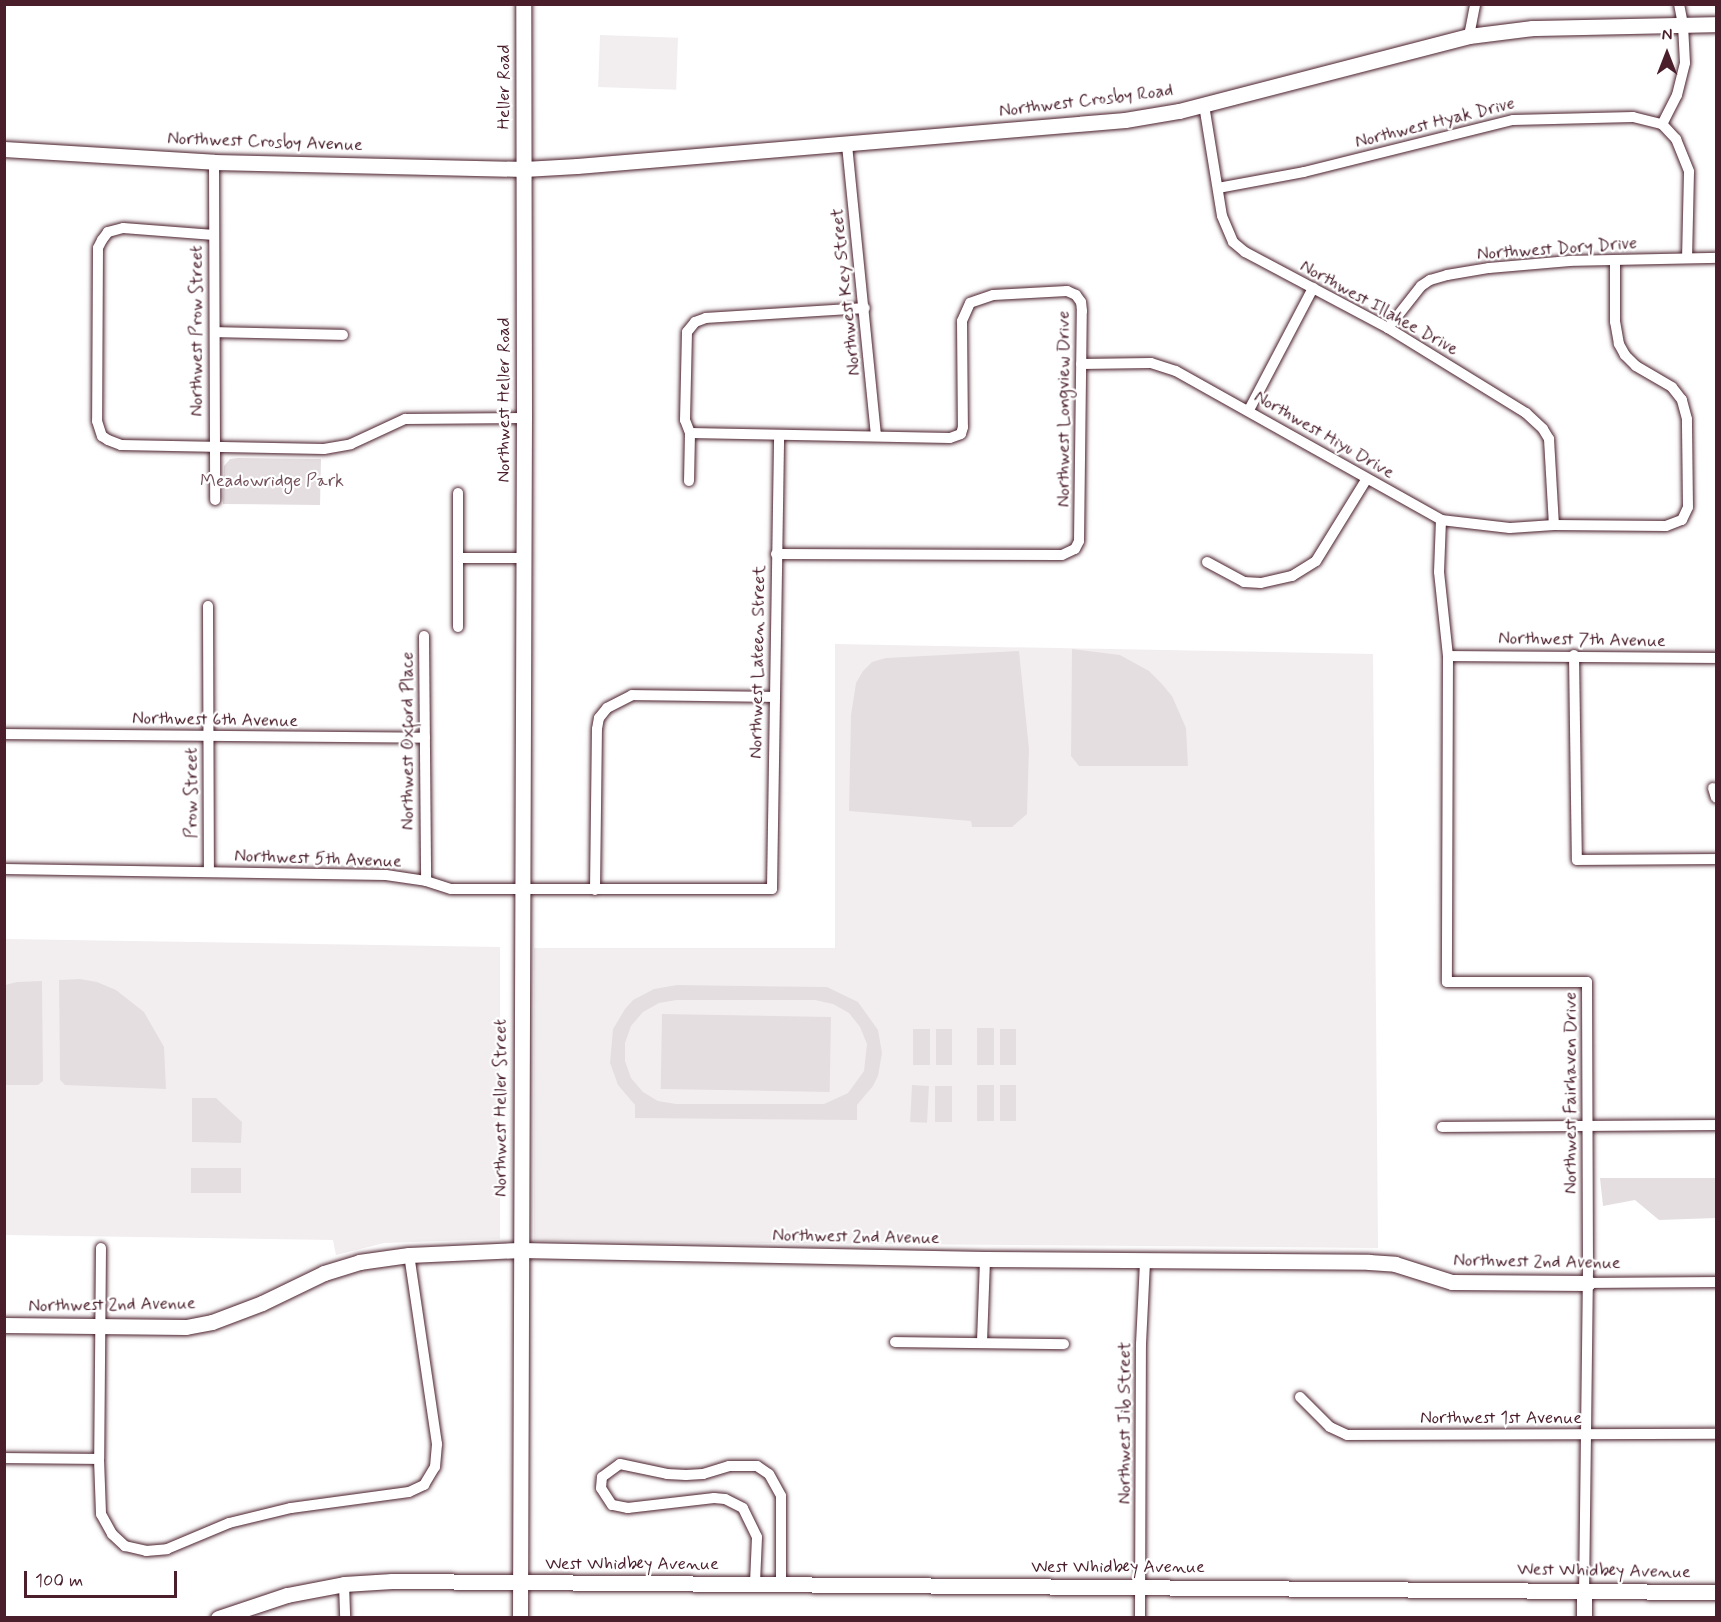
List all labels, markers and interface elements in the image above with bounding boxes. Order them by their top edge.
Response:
north arrow [1637,24,1697,84]
text: N [1662,25,1672,46]
street label: Heller Road [493,44,515,130]
street label: Northwest Crosby Road [998,80,1174,122]
street label: Northwest Hyak Drive [1353,93,1517,153]
street label: Northwest Crosby Avenue [167,128,363,156]
street label: Northwest Key Street [827,208,865,376]
street label: Northwest Dory Drive [1476,233,1638,265]
street label: Northwest Prow Street [186,244,208,418]
street label: Northwest Illahee Drive [1296,256,1462,360]
street label: Northwest Longview Drive [1053,311,1075,507]
street label: Northwest Heller Road [493,317,515,483]
street label: Northwest Hiyu Drive [1251,387,1397,483]
park label: Meadowridge Park [201,470,343,492]
street label: Northwest Lateen Street [746,565,770,759]
street label: Northwest 7th Avenue [1498,628,1666,652]
street label: Northwest Oxford Place [397,653,419,829]
street label: Northwest 6th Avenue [132,708,298,732]
street label: Prow Street [181,746,203,840]
street label: Northwest 5th Avenue [234,845,402,873]
street label: Northwest Fairhaven Drive [1560,993,1582,1193]
street label: Northwest Heller Street [490,1017,512,1199]
street label: Northwest 2nd Avenue [772,1225,940,1249]
street label: Northwest 2nd Avenue [1453,1250,1621,1274]
street label: Northwest 2nd Avenue [28,1293,196,1317]
street label: Northwest Jib Street [1114,1342,1136,1504]
street label: Northwest 1st Avenue [1420,1407,1582,1429]
street label: West Whidbey Avenue [548,1553,716,1575]
street label: West Whidbey Avenue [1034,1556,1202,1578]
scale bar [27,1559,180,1597]
street label: West Whidbey Avenue [1520,1559,1688,1583]
text: 100 m [35,1569,83,1593]

